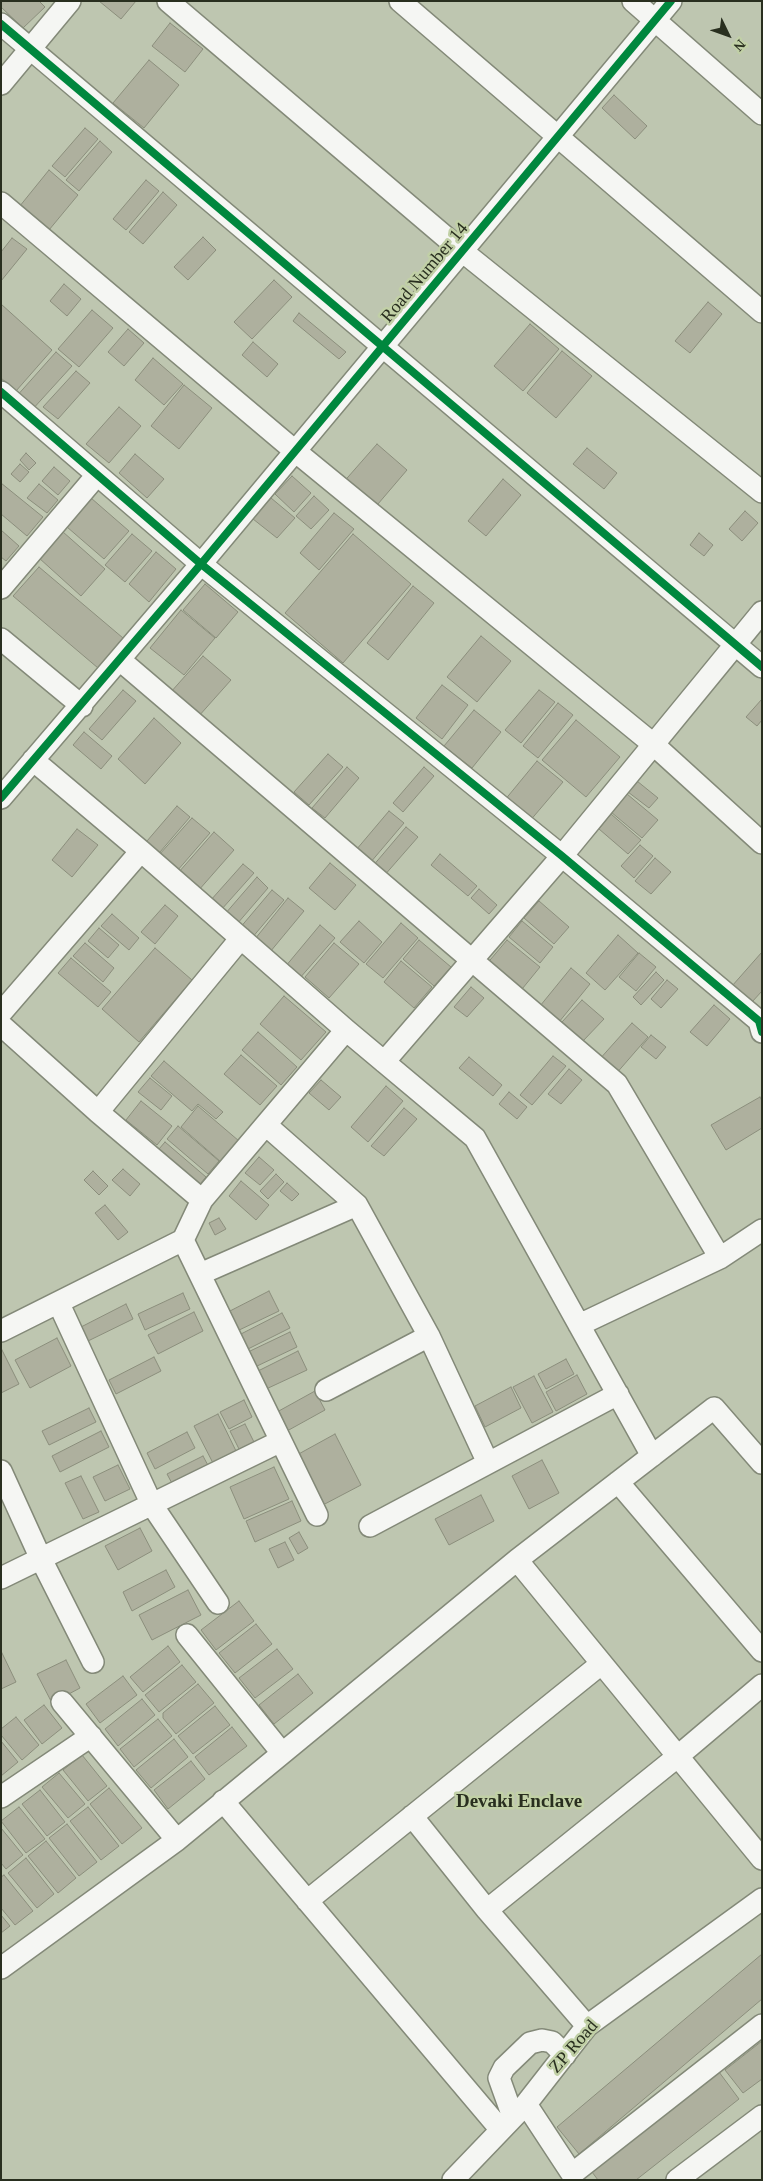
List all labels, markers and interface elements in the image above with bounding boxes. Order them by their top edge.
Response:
north arrow [703,10,753,60]
text: N [731,37,748,54]
street label: Road Number 14 [377,219,473,327]
district label: Devaki Enclave [456,1791,582,1813]
street label: ZP Road [545,2016,603,2078]

